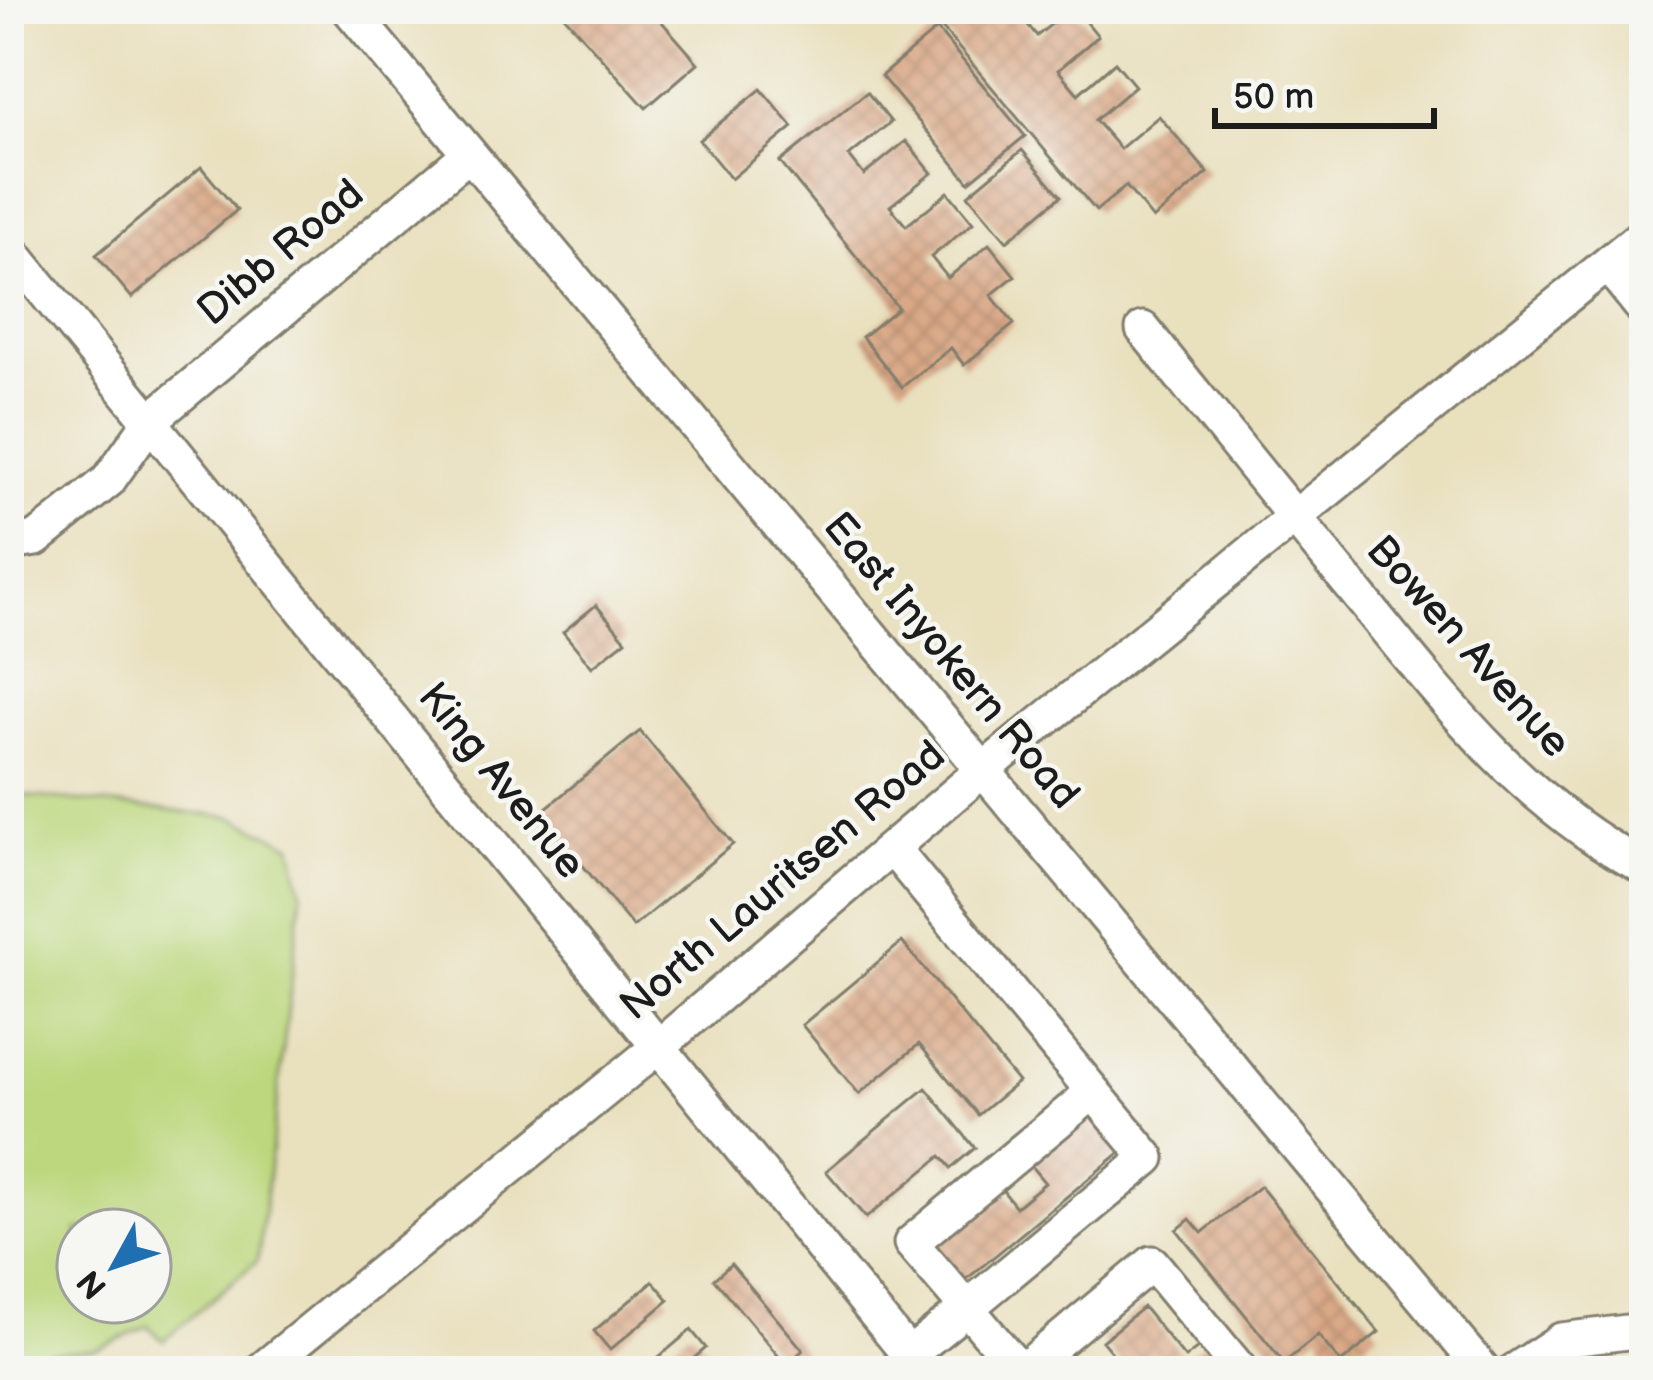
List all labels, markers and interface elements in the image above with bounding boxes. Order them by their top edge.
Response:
scale bar [1215,54,1434,128]
text: 50 m [1233,76,1314,119]
street label: Dibb Road [188,169,374,337]
street label: East Inyokern Road [812,502,1090,820]
street label: Bowen Avenue [1355,525,1581,769]
street label: King Avenue [407,673,595,889]
street label: North Lauritsen Road [610,730,956,1032]
north arrow [54,1206,174,1326]
text: N [69,1262,116,1306]

